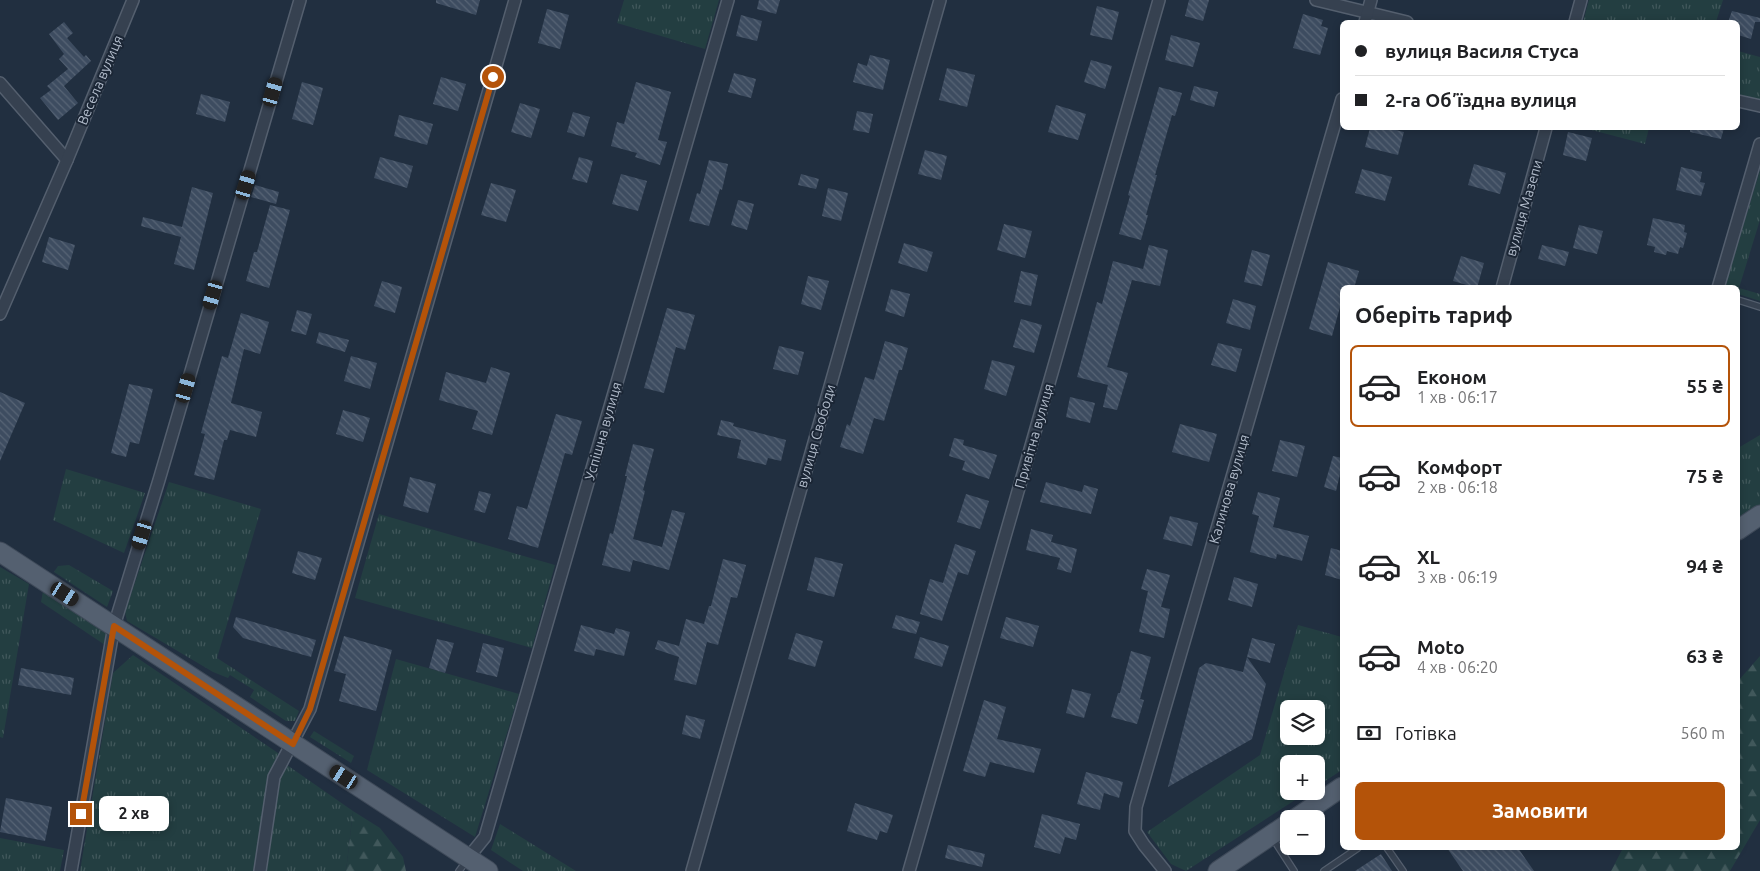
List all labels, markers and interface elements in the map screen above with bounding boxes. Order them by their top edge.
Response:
street label: Весела вулиця [74,33,126,127]
text: вулиця Василя Стуса [1385,40,1579,62]
route start [482,66,504,88]
car [261,76,284,108]
text: 2-га Обʼїздна вулиця [1385,89,1577,111]
street label: вулиця Мазепи [1503,158,1545,258]
car [234,168,257,202]
car [201,279,224,311]
text: Оберіть тариф [1355,302,1513,327]
icon: car [1357,364,1402,409]
text: Економ [1417,366,1487,388]
car [174,372,197,404]
text: 55 ₴ [1686,375,1723,397]
street label: Успішна вулиця [581,380,625,482]
street label: вулиця Свободи [794,382,838,490]
street label: Привітна вулиця [1011,382,1057,490]
text: 1 хв · 06:17 [1417,388,1498,406]
street label: Калинова вулиця [1206,432,1252,546]
icon: car [1357,454,1402,499]
text: Комфорт [1417,456,1502,478]
text: 75 ₴ [1686,465,1723,487]
text: 2 хв · 06:18 [1417,478,1498,496]
car [130,518,153,552]
icon: car [1357,544,1402,589]
text: XL [1417,546,1440,568]
text: 94 ₴ [1686,555,1723,577]
text: 3 хв · 06:19 [1417,568,1498,586]
car [48,580,81,608]
icon: car [1357,634,1402,679]
text: Moto [1417,636,1465,658]
text: 63 ₴ [1686,645,1723,667]
text: 4 хв · 06:20 [1417,658,1498,676]
map controls [1280,700,1325,855]
button: layers [1280,700,1325,745]
icon: cash [1355,719,1383,747]
text: Готівка [1395,722,1457,744]
text: 560 m [1680,724,1725,742]
button: + [1280,755,1325,800]
car [327,763,360,791]
button: Замовити [1355,782,1725,840]
callout: 2 хв [98,796,168,832]
route end [70,803,92,825]
text: 2 хв [119,804,149,822]
button: − [1280,810,1325,855]

